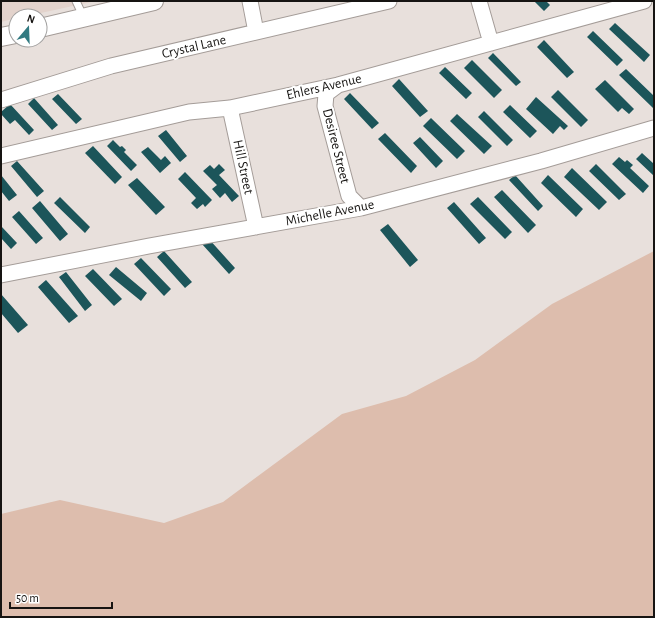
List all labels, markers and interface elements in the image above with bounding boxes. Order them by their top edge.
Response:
north arrow [8,8,48,48]
text: N [26,13,37,25]
street label: Crystal Lane [161,33,227,61]
street label: Ehlers Avenue [285,72,363,102]
street label: Desiree Street [320,107,352,185]
street label: Hill Street [230,139,256,196]
street label: Michelle Avenue [284,198,376,228]
scale bar [10,584,112,610]
text: 50 m [16,592,39,604]

